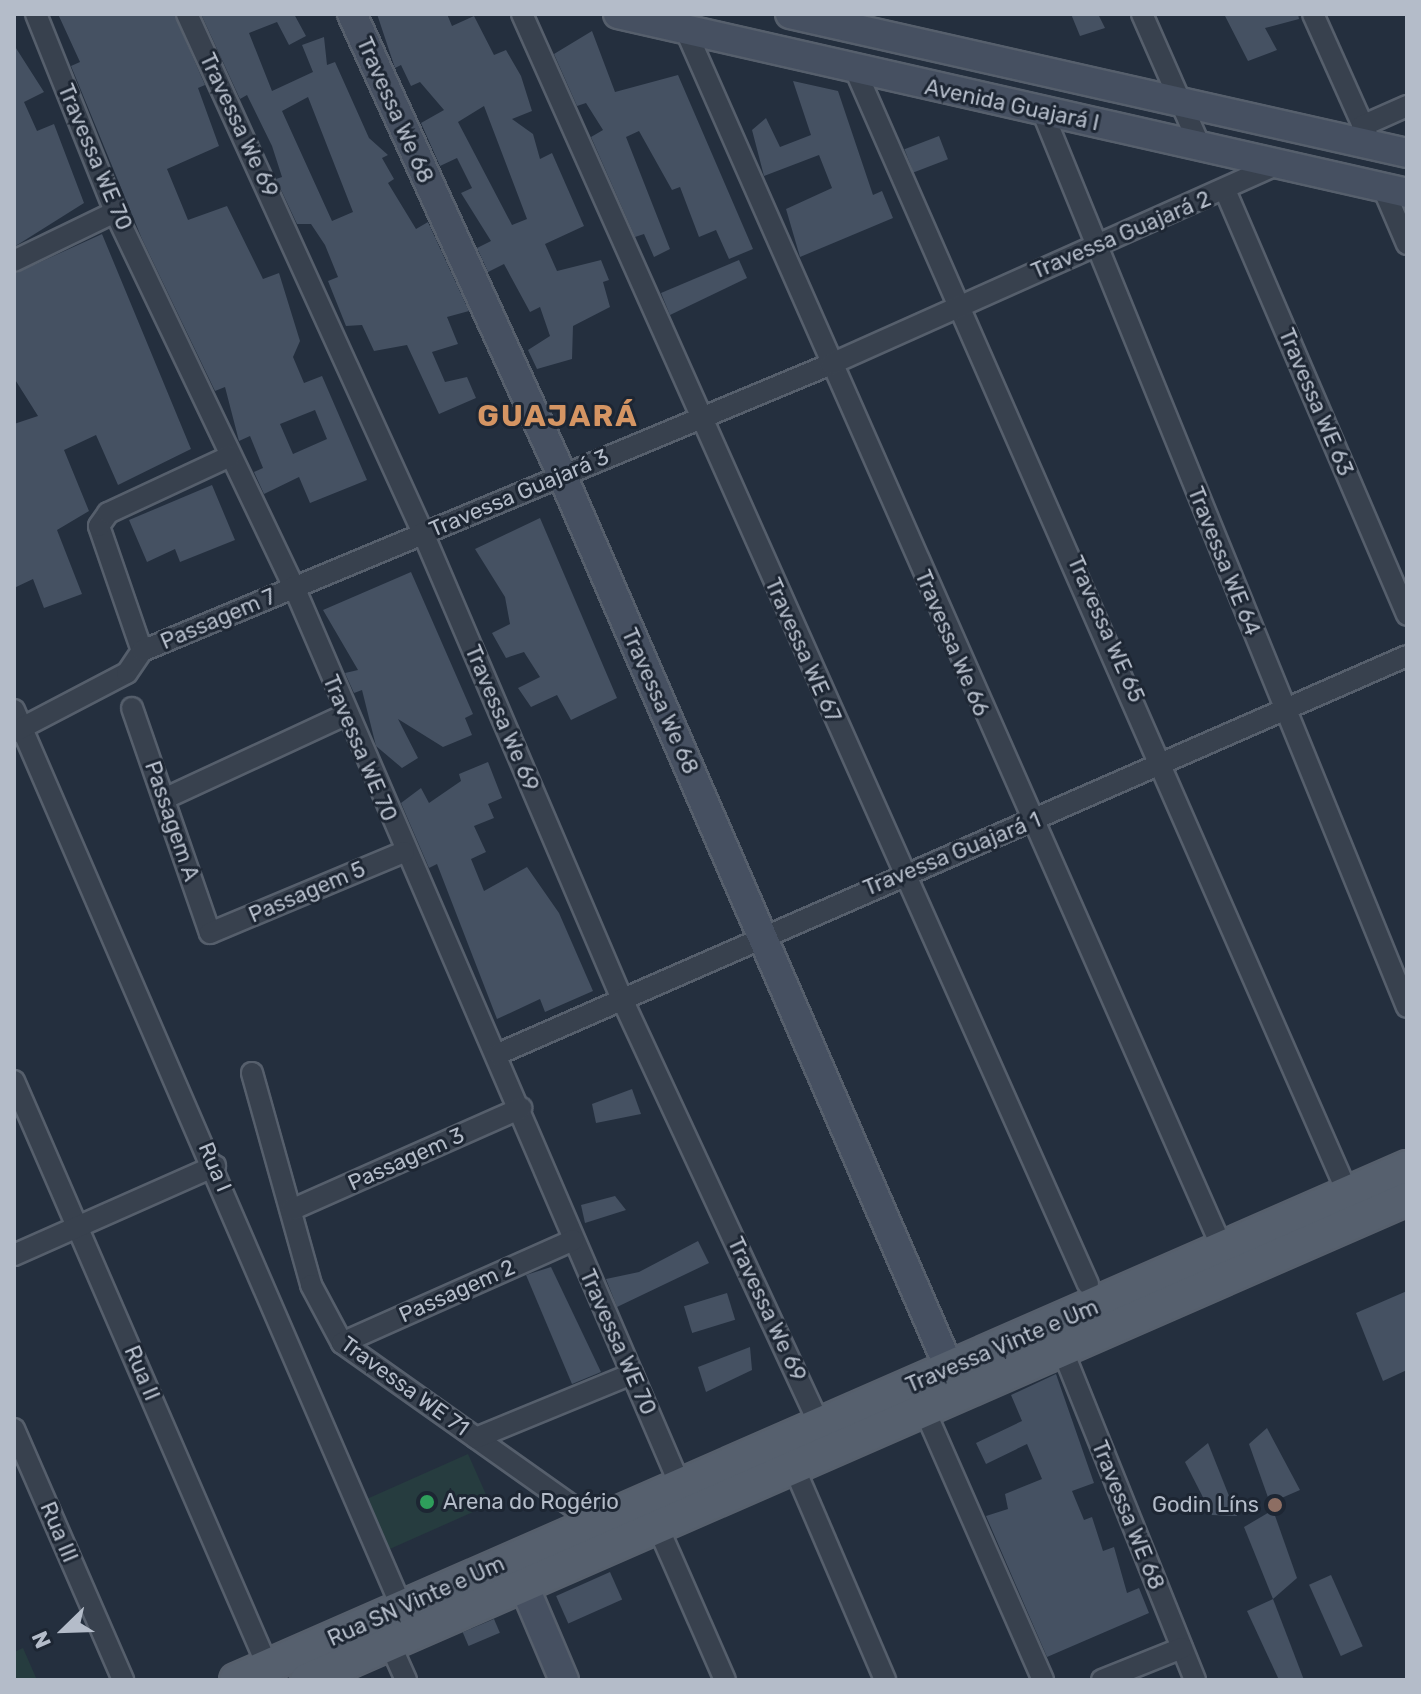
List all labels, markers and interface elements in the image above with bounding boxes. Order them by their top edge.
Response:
street label: Travessa We 68 [351,33,439,187]
street label: Travessa We 69 [194,49,284,201]
street label: Avenida Guajará I [922,74,1102,136]
street label: Travessa WE 70 [52,80,138,234]
street label: Travessa Guajará 2 [1027,185,1215,285]
street label: Travessa WE 63 [1273,324,1359,480]
district label: GUAJARÁ [477,398,639,434]
street label: Travessa Guajará 3 [425,443,613,543]
street label: Travessa WE 64 [1182,483,1266,639]
street label: Travessa WE 65 [1062,552,1150,706]
street label: Travessa We 66 [909,566,995,720]
street label: Travessa WE 67 [759,574,847,726]
street label: Passagem 7 [157,583,279,655]
street label: Travessa We 68 [616,624,704,778]
street label: Travessa We 69 [459,641,545,795]
street label: Travessa WE 70 [317,671,403,825]
street label: Passagem A [139,757,205,885]
street label: Travessa Guajará 1 [860,806,1044,902]
street label: Passagem 5 [245,856,369,928]
street label: Passagem 3 [344,1122,468,1196]
street label: Rua I [193,1138,237,1196]
street label: Travessa We 69 [722,1233,812,1385]
street label: Passagem 2 [395,1254,519,1328]
street label: Travessa WE 70 [574,1265,662,1419]
street label: Travessa Vinte e Um [902,1293,1102,1399]
street label: Travessa WE 71 [336,1331,474,1441]
street label: Rua II [119,1342,165,1404]
street label: Travessa WE 68 [1086,1436,1170,1594]
place label: Arena do Rogério [443,1489,619,1515]
place label: Godin Líns [1152,1492,1259,1518]
marker: Arena do Rogério [418,1493,436,1511]
marker: Godin Líns [1266,1496,1284,1514]
street label: Rua III [35,1498,83,1566]
street label: Rua SN Vinte e Um [323,1550,509,1652]
north arrow [24,1590,104,1670]
text: N [26,1627,57,1652]

